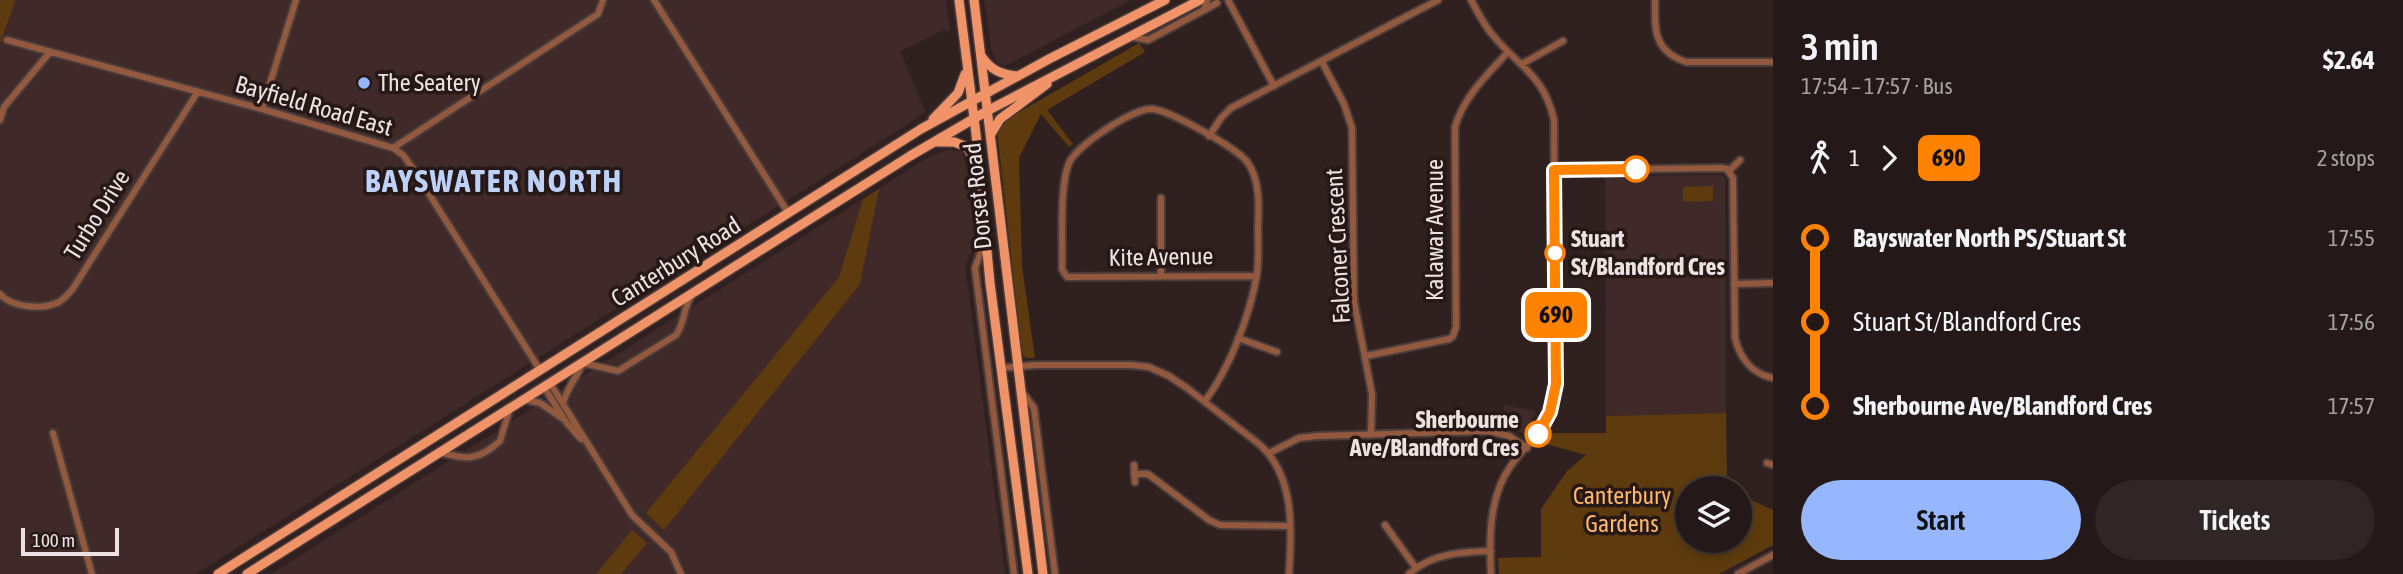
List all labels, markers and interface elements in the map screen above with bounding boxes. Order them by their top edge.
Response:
text: 3 min [1801,25,1879,68]
text: $2.64 [2323,45,2375,75]
place label: The Seatery [378,69,481,96]
street label: Bayfield Road East [232,70,396,141]
text: 17:54 – 17:57 · Bus [1801,73,1953,99]
marker: The Seatery [356,75,372,91]
icon: walk [1801,139,1839,177]
icon: forward [1870,139,1908,177]
street label: Dorset Road [958,141,997,251]
text: 690 [1932,144,1966,171]
text: 1 [1849,145,1860,171]
text: 2 stops [2317,145,2375,171]
unlabelled marker [1623,156,1649,182]
street label: Kalawar Avenue [1421,159,1448,301]
district label: BAYSWATER NORTH [365,162,623,199]
street label: Turbo Drive [58,165,135,265]
street label: Falconer Crescent [1320,168,1355,324]
street label: Canterbury Road [606,211,745,312]
text: Bayswater North PS/Stuart St [1853,223,2126,253]
place label: Stuart St/Blandford Cres [1571,225,1725,280]
text: 17:55 [2328,225,2375,251]
street label: Kite Avenue [1108,242,1214,271]
marker: Stuart St/Blandford Cres [1545,243,1565,263]
line badge: 690 [1516,292,1596,338]
text: 690 [1539,301,1573,328]
text: Stuart St/Blandford Cres [1853,307,2081,337]
text: 17:56 [2328,309,2375,335]
text: Sherbourne Ave/Blandford Cres [1853,391,2152,421]
text: 17:57 [2328,393,2375,419]
place label: Sherbourne Ave/Blandford Cres [1349,406,1520,461]
marker: Sherbourne Ave/Blandford Cres [1525,421,1551,447]
map controls [1675,476,1752,553]
button: layers [1675,476,1752,553]
button: Start [1801,480,2081,560]
button: Tickets [2095,480,2375,560]
park label: Canterbury Gardens [1573,482,1671,537]
scale bar [21,525,119,557]
text: 100 m [32,529,75,551]

